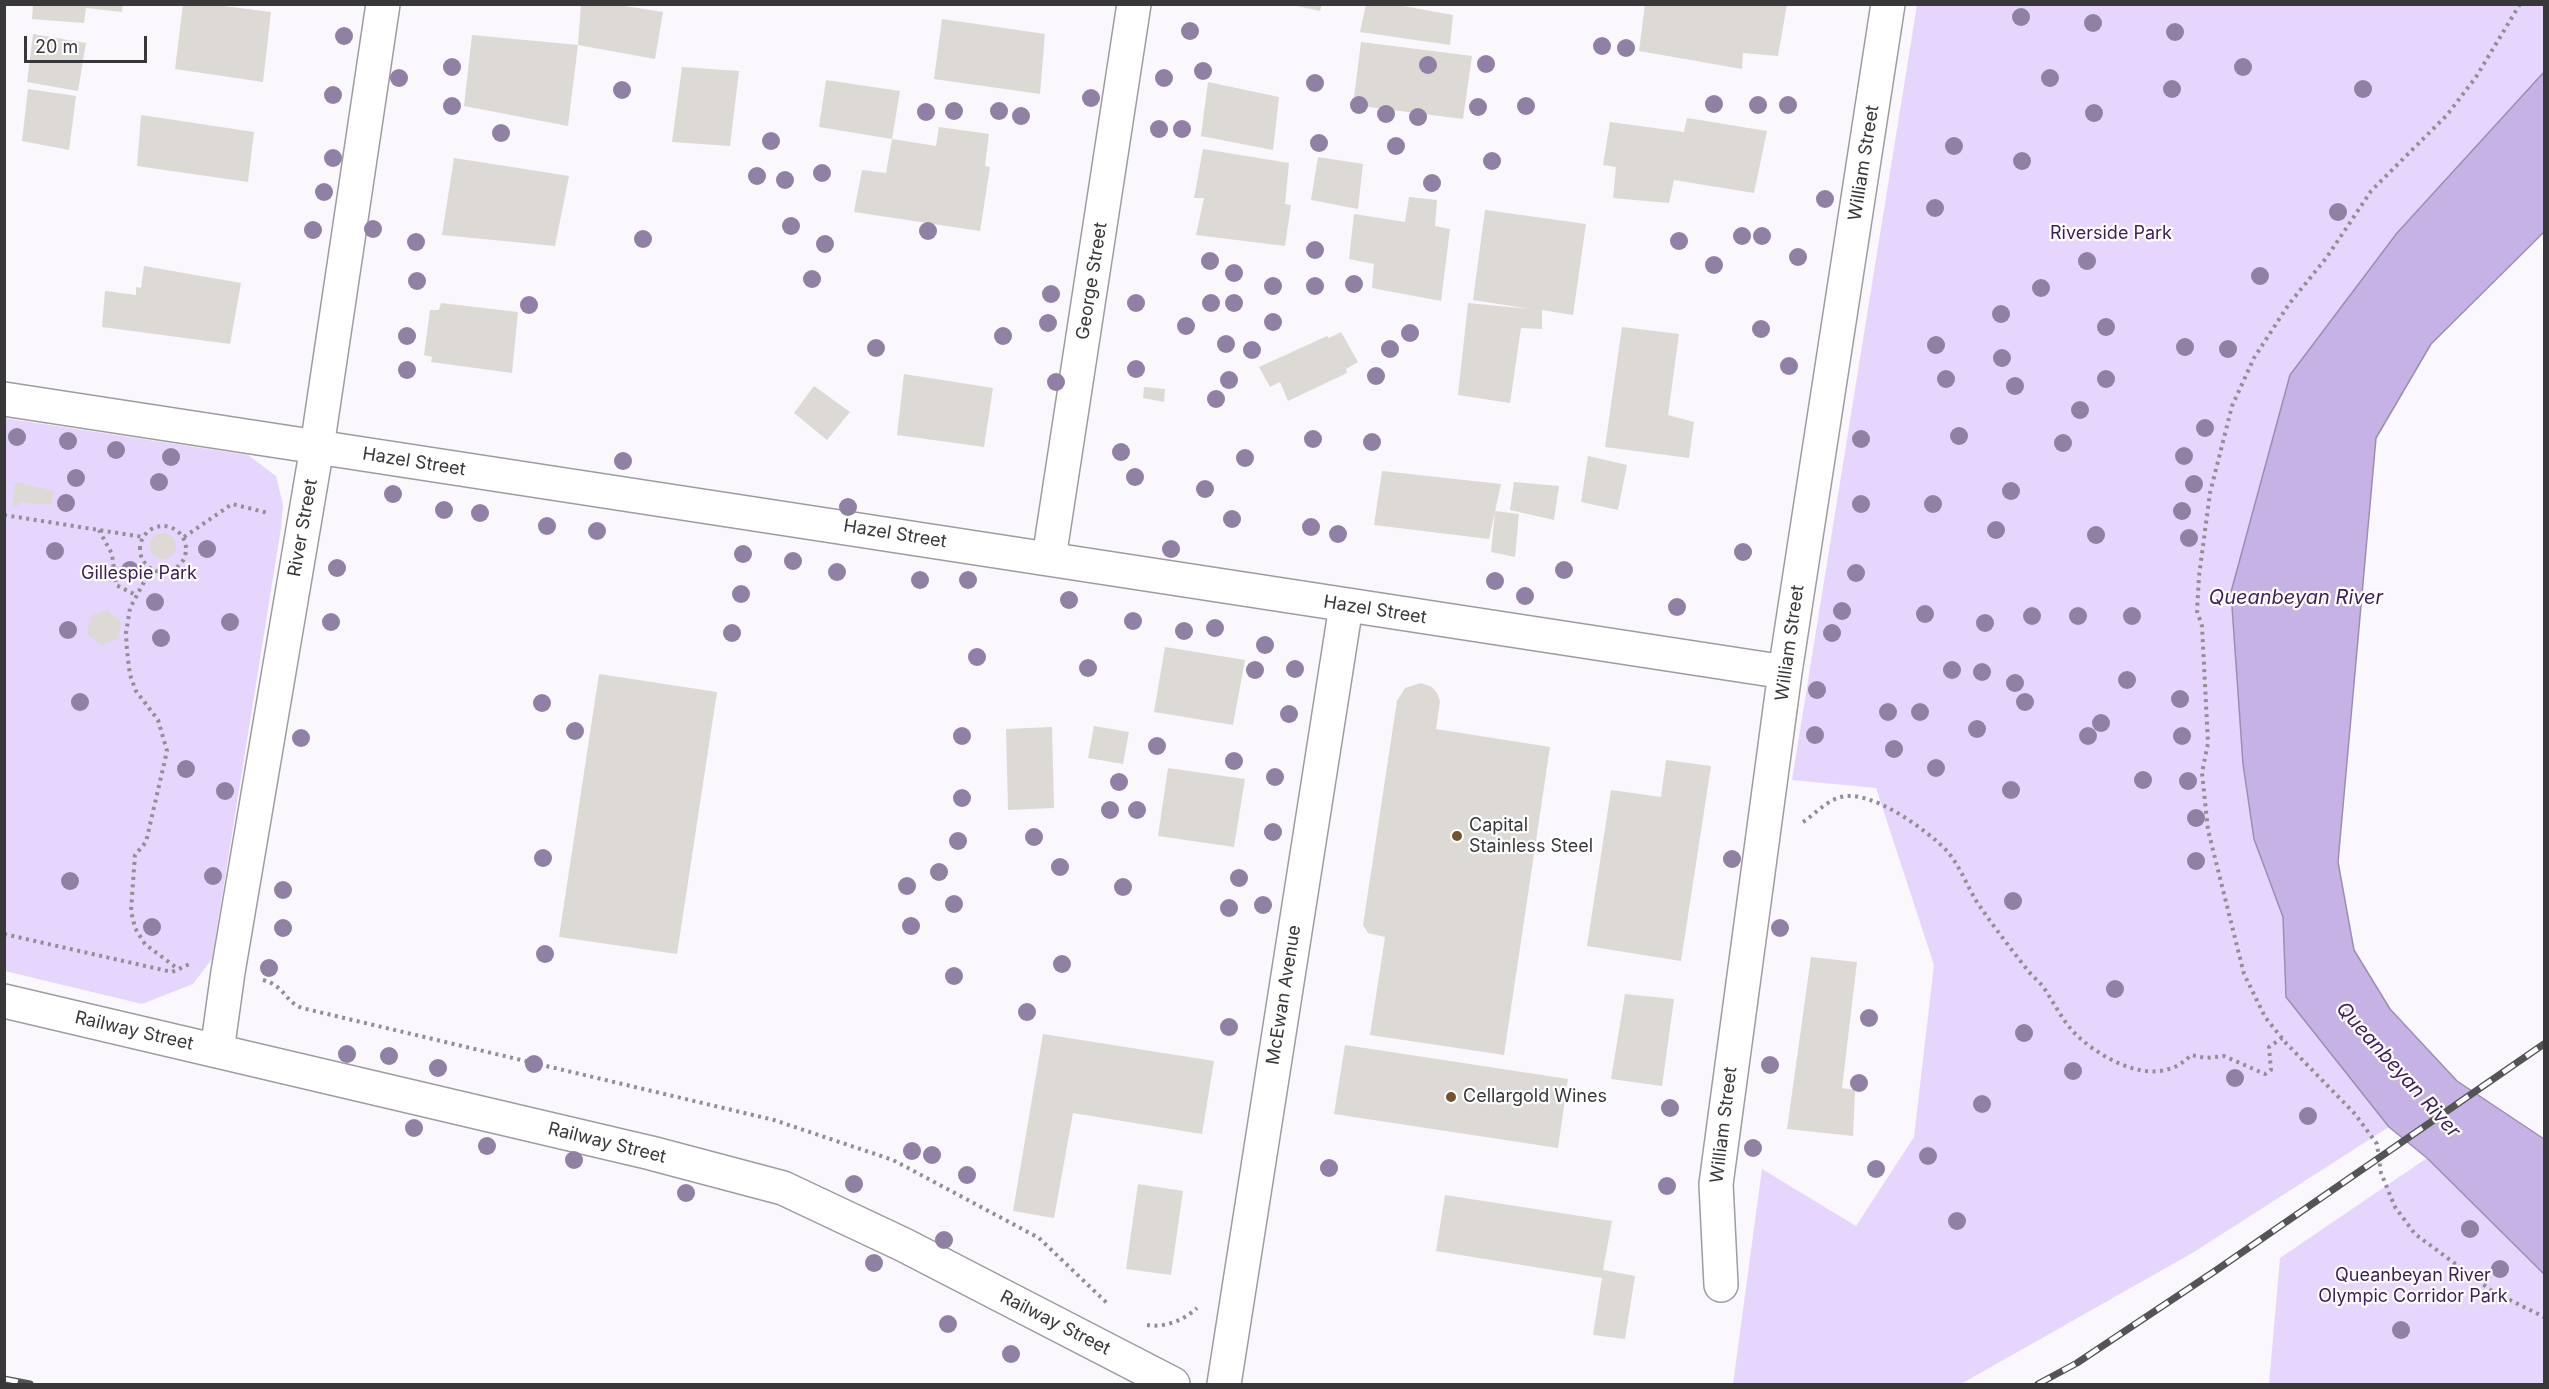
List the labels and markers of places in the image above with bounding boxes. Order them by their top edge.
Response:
place label: Capital Stainless Steel [1469,815,1593,858]
marker: Capital Stainless Steel [1450,829,1464,843]
place label: Cellargold Wines [1463,1086,1607,1108]
marker: Cellargold Wines [1444,1090,1458,1104]

